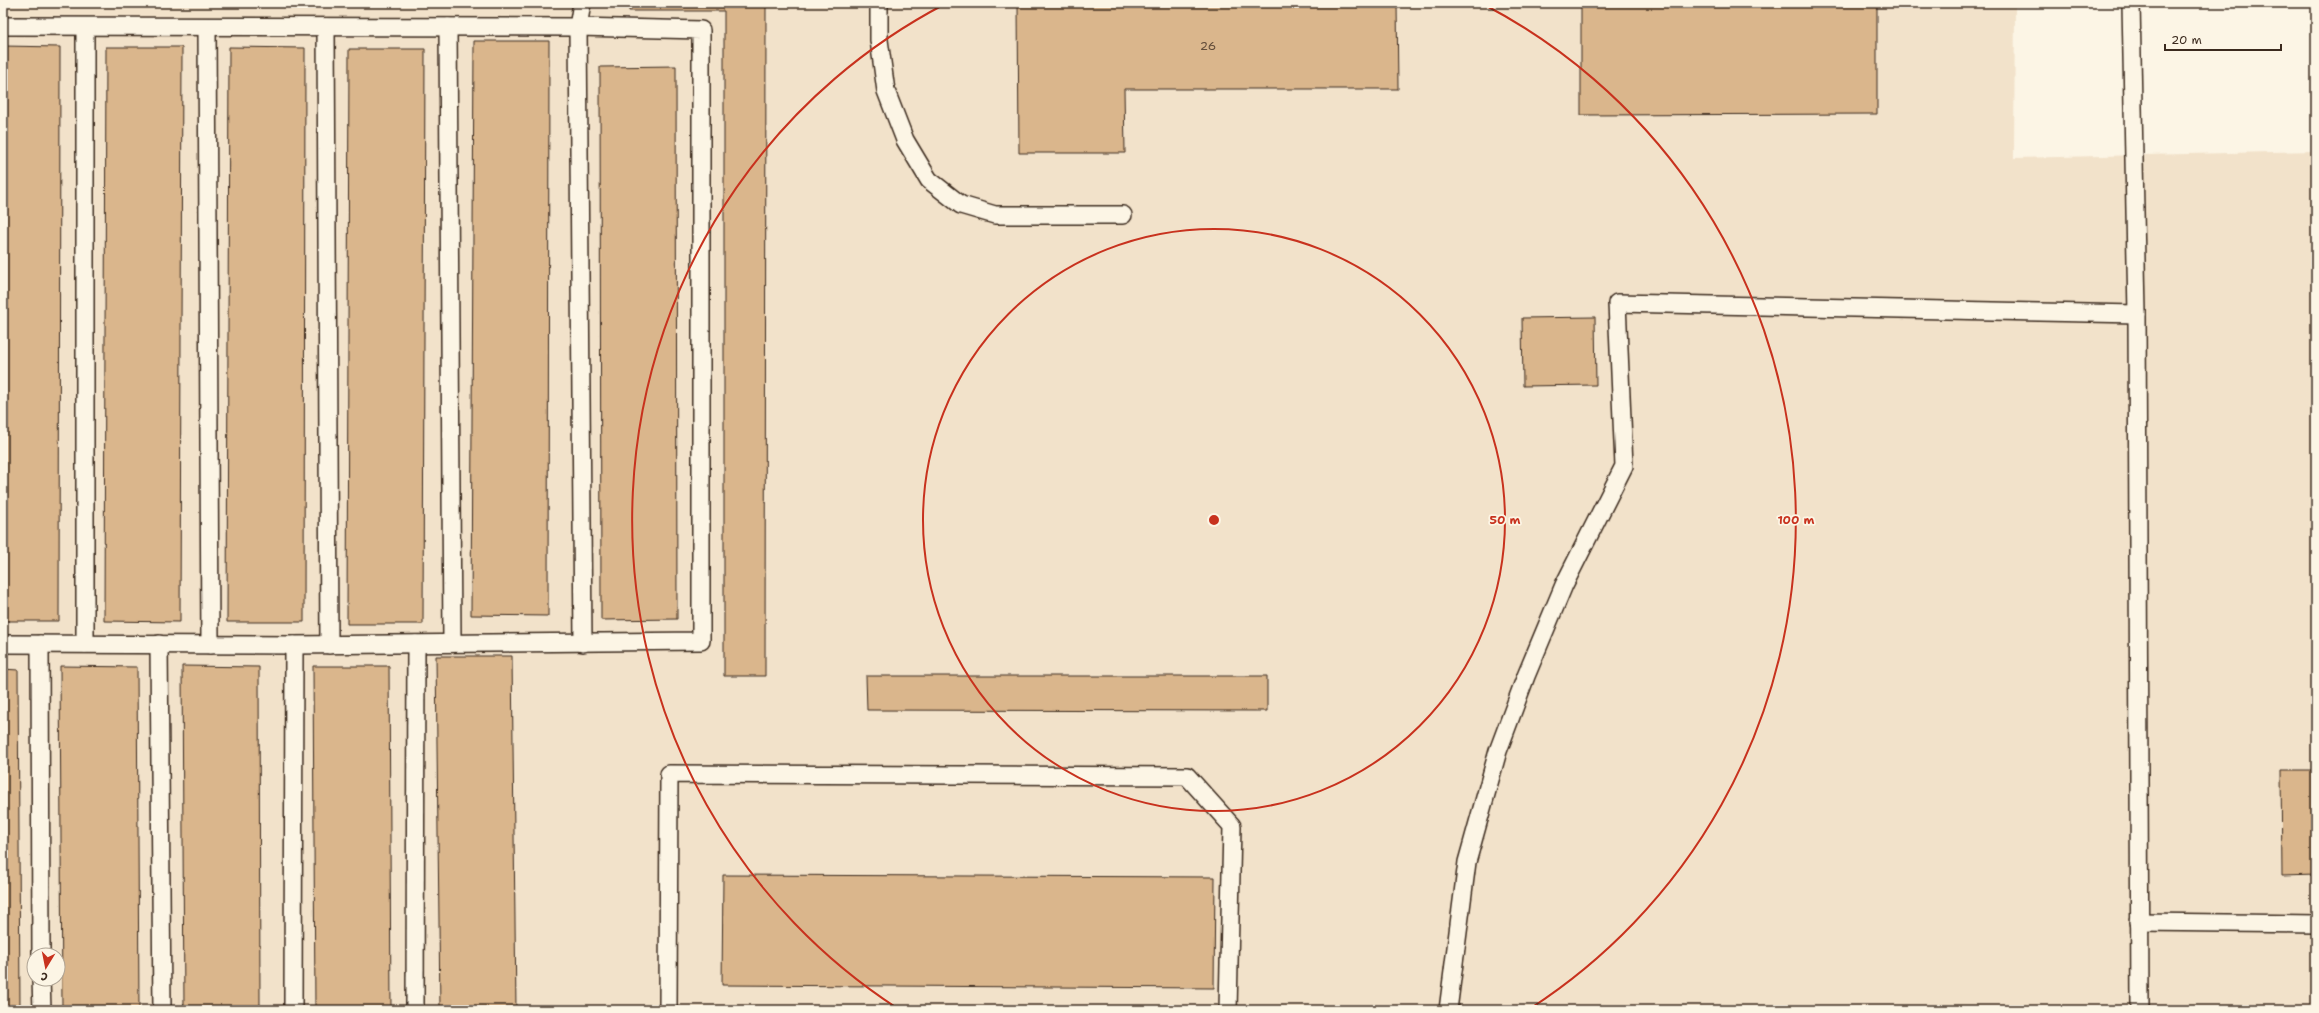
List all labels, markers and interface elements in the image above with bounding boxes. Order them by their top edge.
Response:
scale bar [2165,26,2281,52]
text: 20 m [2171,32,2202,48]
house number: 26 [1200,38,1216,54]
text: 50 m [1490,512,1521,528]
text: 100 m [1778,512,1815,528]
centre of rings [1207,513,1221,527]
north arrow [26,947,66,987]
text: С [39,968,49,984]

